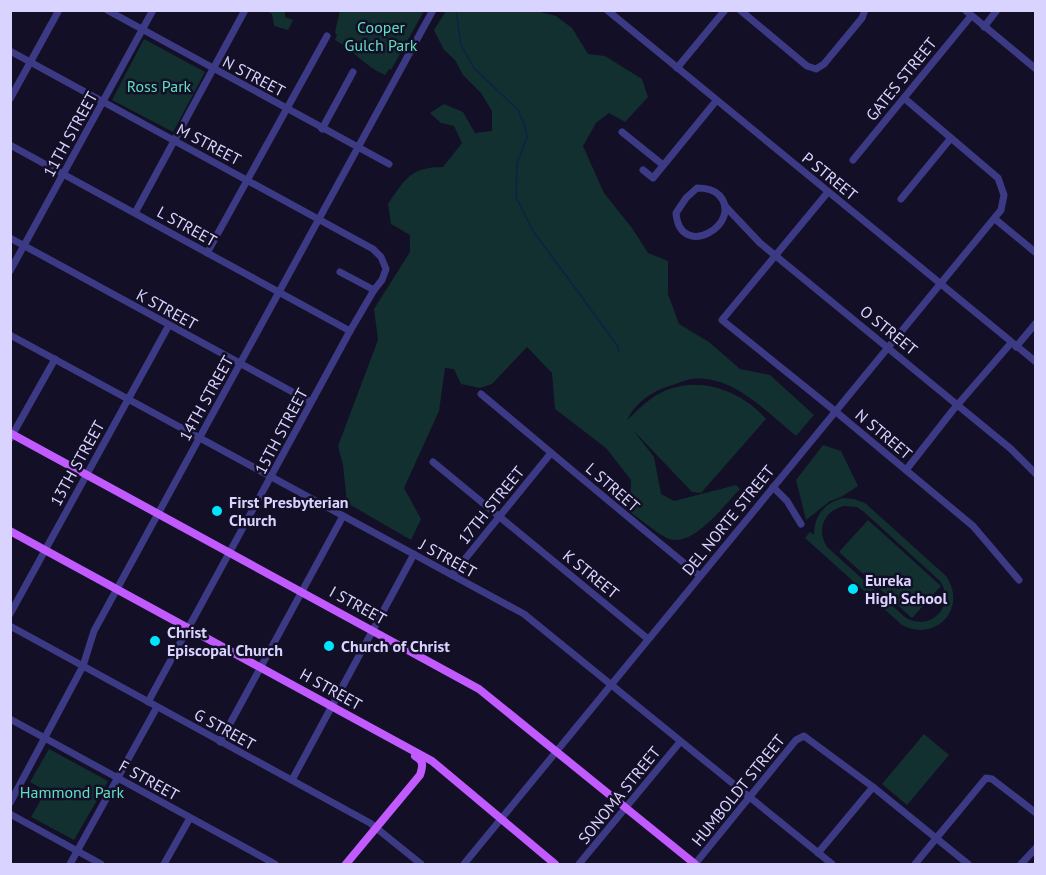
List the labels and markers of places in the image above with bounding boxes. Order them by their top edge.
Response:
place label: First Presbyterian Church [229,492,349,530]
marker: First Presbyterian Church [210,504,224,518]
place label: Eureka High School [865,570,947,608]
marker: Eureka High School [846,582,860,596]
place label: Christ Episcopal Church [167,622,283,660]
marker: Christ Episcopal Church [148,634,162,648]
place label: Church of Christ [341,636,450,656]
marker: Church of Christ [322,639,336,653]

